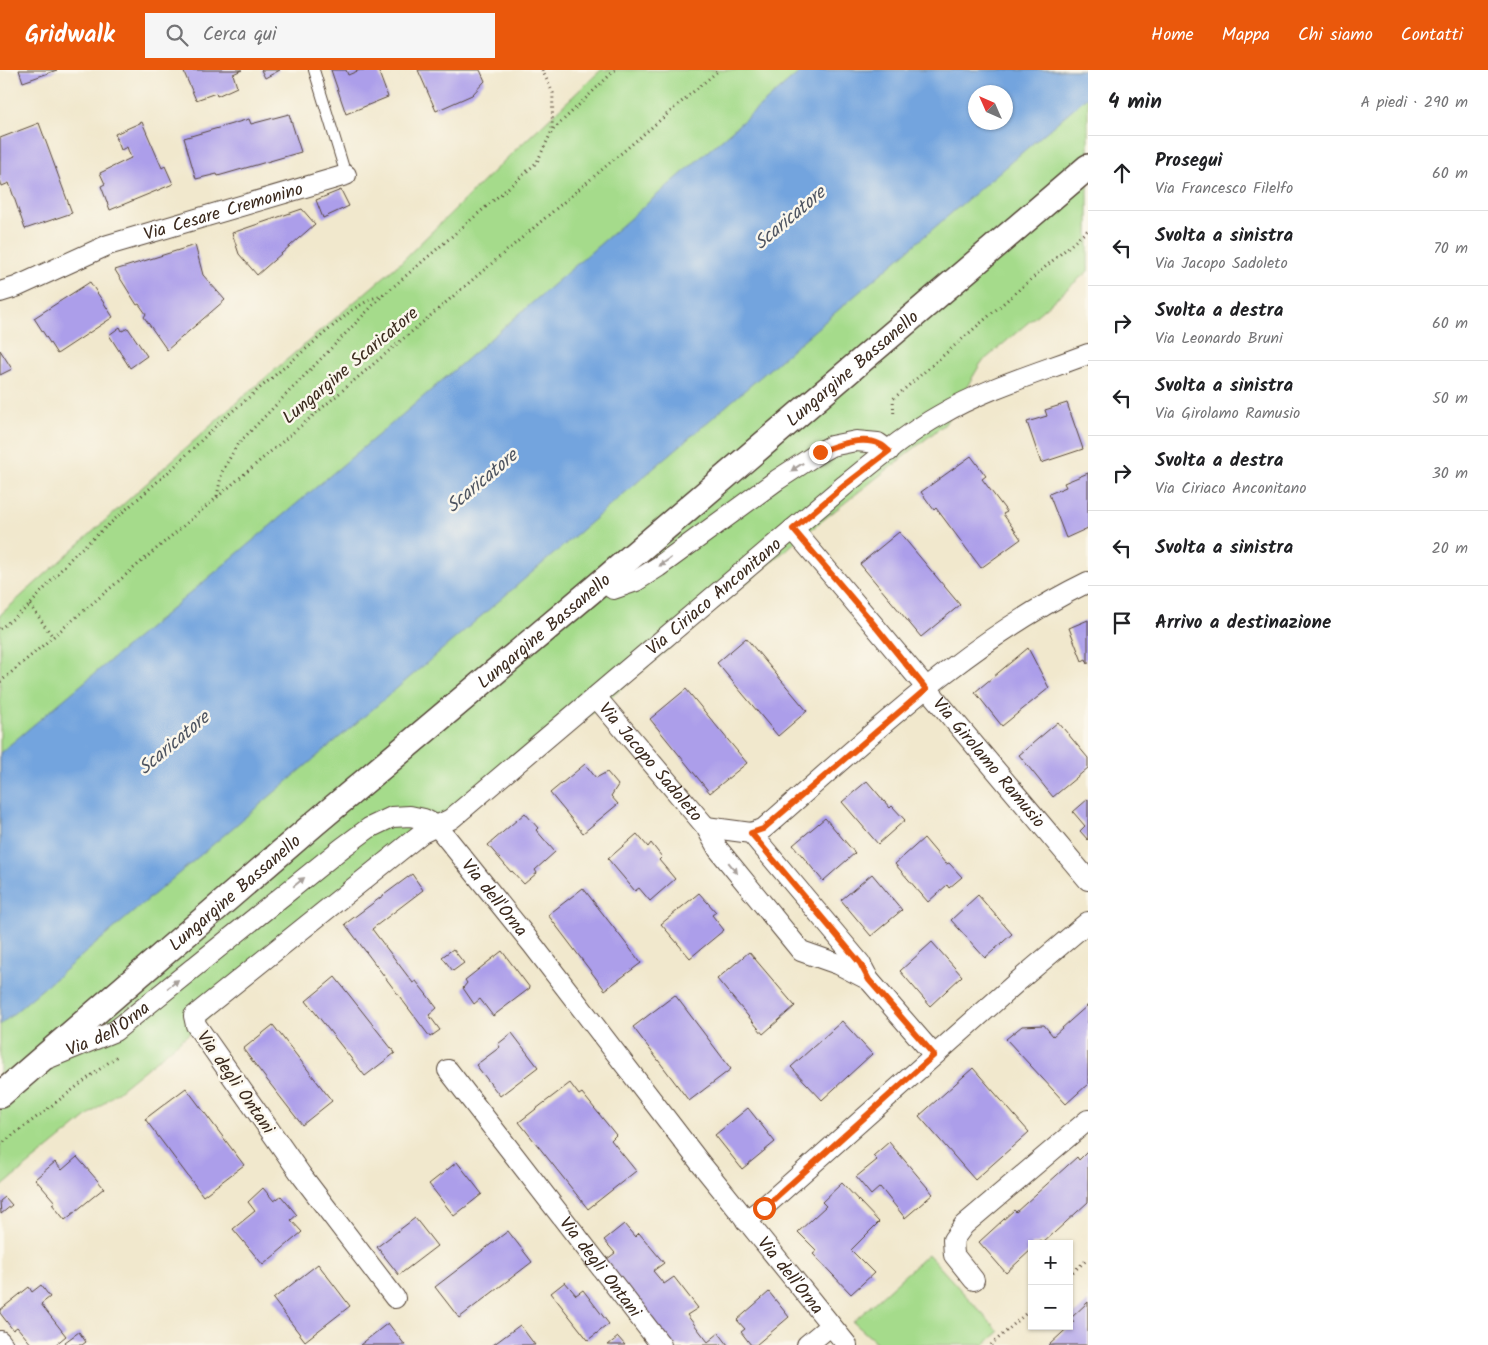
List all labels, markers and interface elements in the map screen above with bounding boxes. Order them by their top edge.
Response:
search box [145,13,495,58]
text: Gridwalk [25,16,115,55]
text: Cerca qui [203,20,277,50]
icon: search [163,21,191,49]
text: Home [1151,21,1194,50]
text: Mappa [1222,21,1270,50]
text: Chi siamo [1298,21,1373,50]
text: Contatti [1401,21,1463,50]
north arrow [968,85,1013,130]
text: 4 min [1108,86,1162,119]
text: A piedi · 290 m [1361,90,1468,115]
text: Prosegui [1155,146,1222,176]
icon: ahead [1108,159,1136,187]
text: 60 m [1432,161,1468,186]
street label: Via Cesare Cremonino [140,175,307,250]
text: Via Francesco Filelfo [1155,176,1293,201]
water label: Scaricatore [748,178,835,258]
text: Svolta a sinistra [1155,221,1293,251]
icon: left [1108,234,1136,262]
text: 70 m [1433,236,1468,261]
text: Via Jacopo Sadoleto [1155,251,1288,276]
text: Svolta a destra [1155,296,1283,326]
street label: Lungargine Scaricatore [276,300,426,432]
street label: Lungargine Bassanello [780,304,926,435]
icon: right [1108,309,1136,337]
text: 60 m [1432,311,1468,336]
text: Via Leonardo Bruni [1155,326,1283,351]
text: Svolta a sinistra [1155,371,1293,401]
icon: left [1108,384,1136,412]
text: 50 m [1432,386,1468,411]
text: Via Girolamo Ramusio [1155,401,1300,426]
water label: Scaricatore [440,441,527,521]
route end [809,441,832,464]
text: Svolta a destra [1155,446,1283,476]
icon: right [1108,459,1136,487]
text: 30 m [1432,461,1468,486]
one-way arrow [790,462,804,472]
text: Via Ciriaco Anconitano [1155,476,1306,501]
street label: Via Ciriaco Anconitano [640,531,789,664]
text: Svolta a sinistra [1155,533,1293,563]
icon: left [1108,534,1136,562]
text: 20 m [1432,536,1468,561]
one-way arrow [658,557,672,567]
street label: Lungargine Bassanello [471,567,618,697]
text: Arrivo a destinazione [1155,608,1331,638]
icon: arrive [1108,609,1136,637]
street label: Via Girolamo Ramusio [924,691,1052,835]
street label: Via Jacopo Sadoleto [590,696,709,829]
water label: Scaricatore [132,703,219,783]
street label: Lungargine Bassanello [163,828,308,959]
street label: Via dell'Orna [453,853,534,944]
one-way arrow [727,861,738,874]
one-way arrow [292,877,305,888]
one-way arrow [166,979,179,990]
street label: Via dell'Orna [62,995,157,1065]
street label: Via degli Ontani [188,1025,282,1141]
route start [753,1197,776,1220]
street label: Via degli Ontani [551,1211,648,1325]
street label: Via dell'Orna [749,1231,830,1322]
map controls [1028,1240,1073,1330]
button: + [1028,1240,1073,1285]
button: − [1028,1285,1073,1330]

